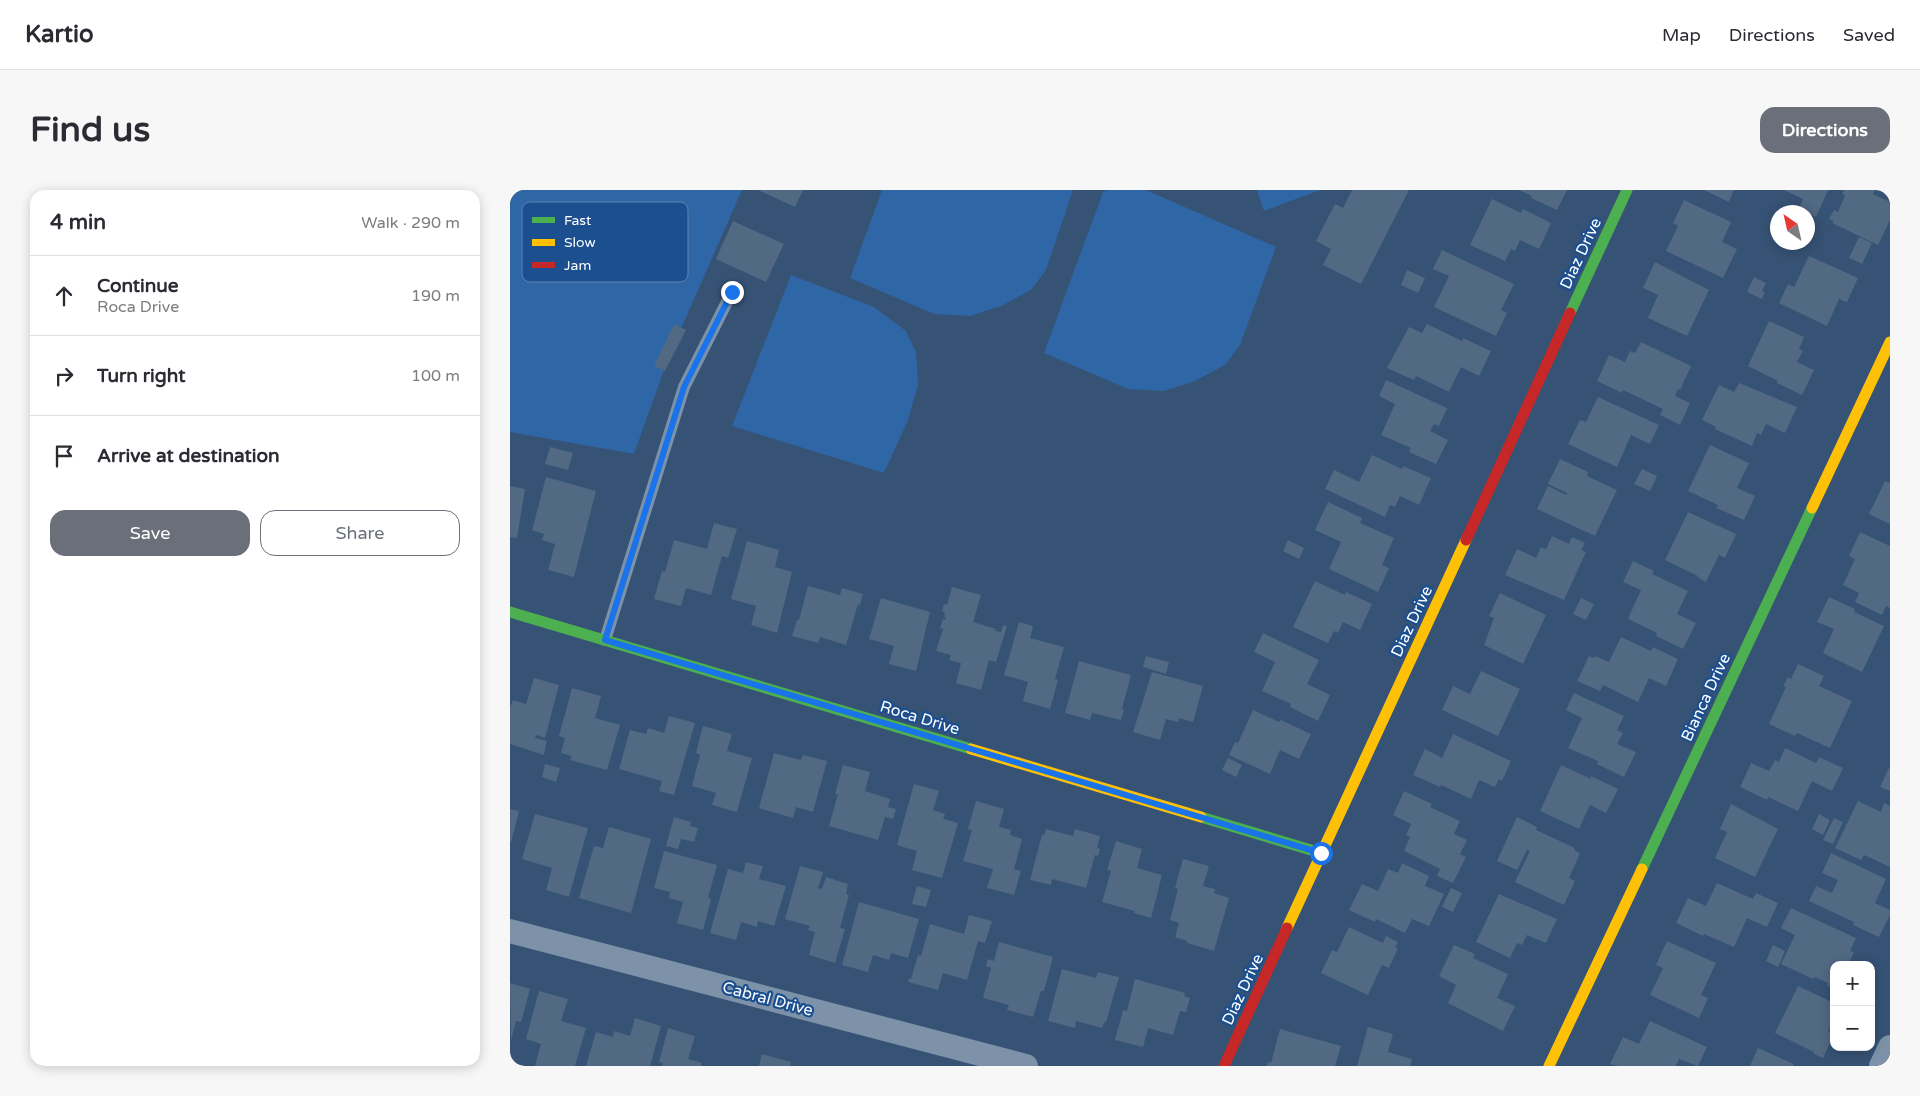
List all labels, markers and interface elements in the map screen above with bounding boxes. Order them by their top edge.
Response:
text: Kartio [25,20,94,49]
text: Map [1662,24,1701,46]
text: Directions [1729,24,1815,46]
text: Saved [1843,24,1895,46]
button: Directions [1760,107,1890,153]
text: Find us [30,109,150,151]
legend [522,202,688,282]
north arrow [1770,205,1815,250]
text: 4 min [50,210,106,235]
text: Fast [564,212,592,229]
text: Walk · 290 m [361,213,460,233]
street label: Diaz Drive [1556,215,1606,292]
text: Slow [564,234,596,251]
text: Jam [564,257,591,274]
text: Continue [97,275,179,297]
route end [721,281,744,304]
icon: ahead [50,282,78,310]
text: 190 m [411,286,460,306]
text: Roca Drive [97,297,179,317]
icon: right [50,362,78,390]
text: Turn right [97,365,185,387]
text: 100 m [411,366,460,386]
icon: arrive [50,442,78,470]
text: Arrive at destination [97,445,280,467]
button: Save [50,510,250,556]
button: Share [260,510,460,556]
street label: Diaz Drive [1387,583,1437,660]
street label: Bianca Drive [1677,650,1735,745]
street label: Roca Drive [877,696,962,740]
route start [1310,842,1333,865]
street label: Diaz Drive [1218,951,1268,1028]
map controls [1830,961,1875,1051]
button: + [1830,961,1875,1006]
street label: Cabral Drive [720,977,815,1021]
button: − [1830,1006,1875,1051]

